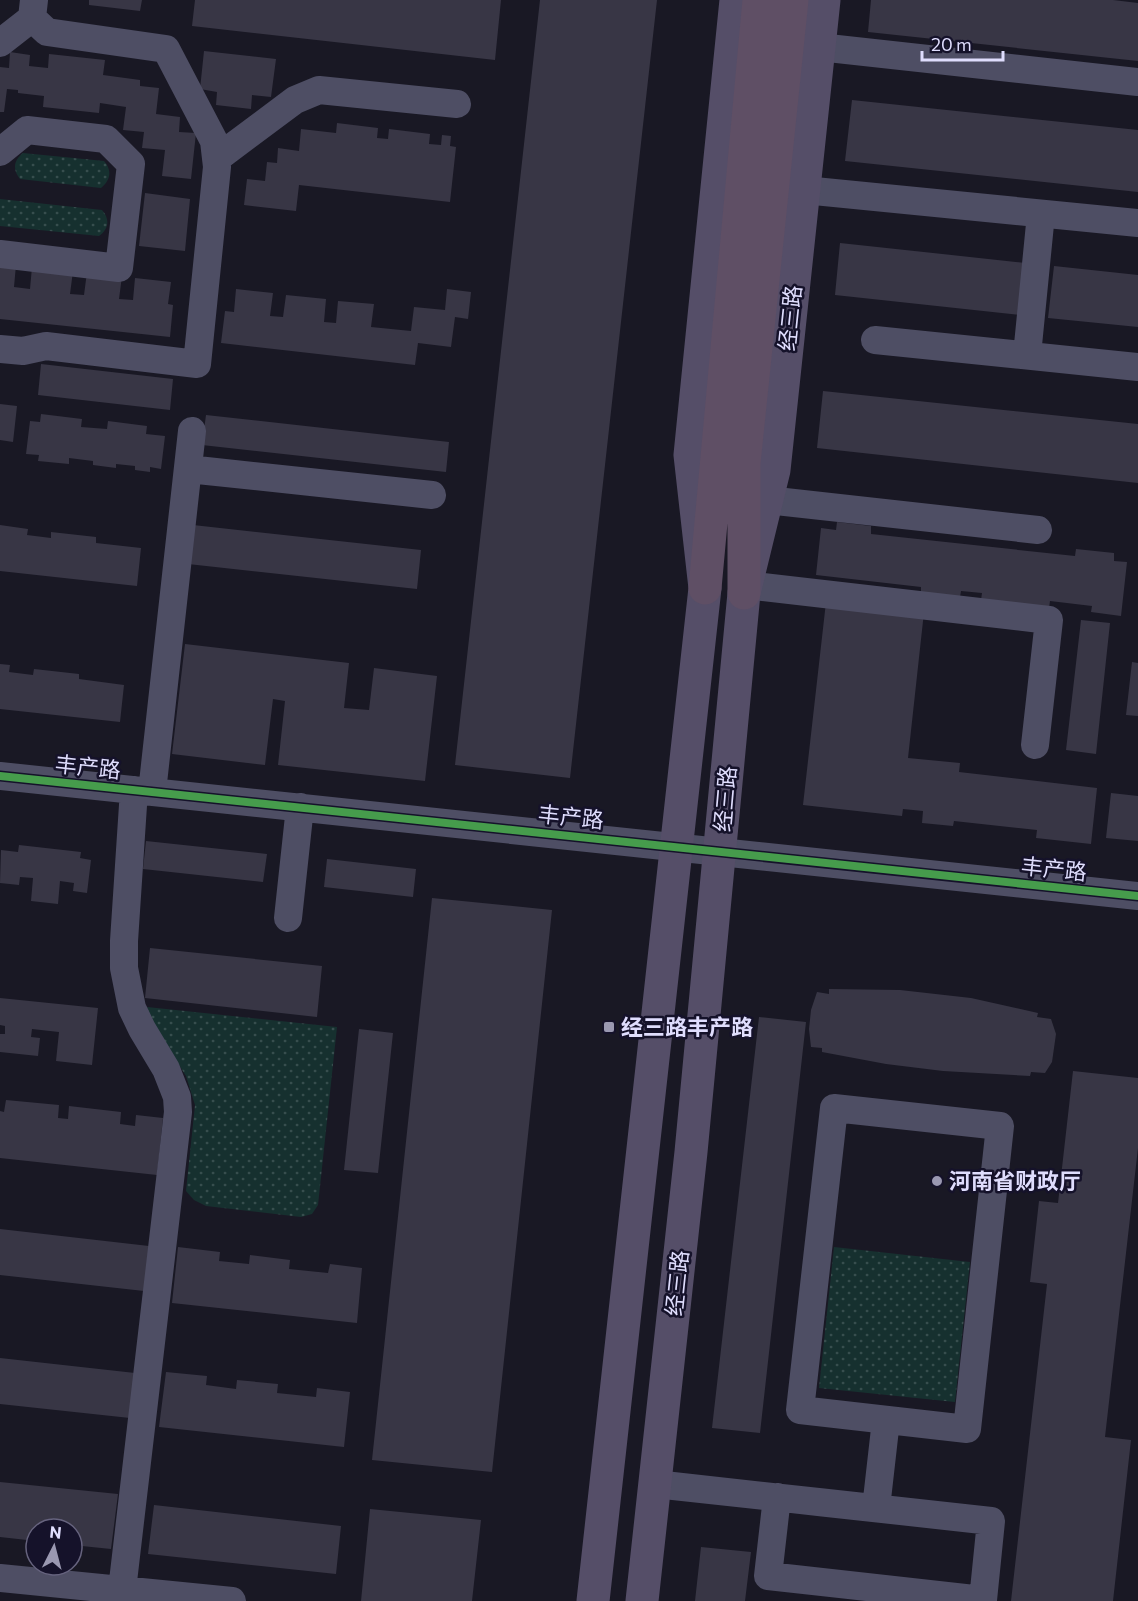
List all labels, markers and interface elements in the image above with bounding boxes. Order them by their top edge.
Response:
scale bar [922,24,1003,62]
text: 20 m [931,33,972,55]
street label: 经三路 [773,284,806,352]
street label: 丰产路 [54,750,122,783]
street label: 经三路 [708,765,741,833]
street label: 丰产路 [537,800,605,833]
street label: 丰产路 [1020,852,1088,885]
place label: 经三路丰产路 [621,1013,753,1040]
marker: 经三路丰产路 [602,1020,616,1034]
place label: 河南省财政厅 [949,1167,1081,1194]
marker: 河南省财政厅 [930,1174,944,1188]
street label: 经三路 [660,1249,693,1317]
north arrow [24,1517,84,1577]
text: N [49,1522,63,1542]

